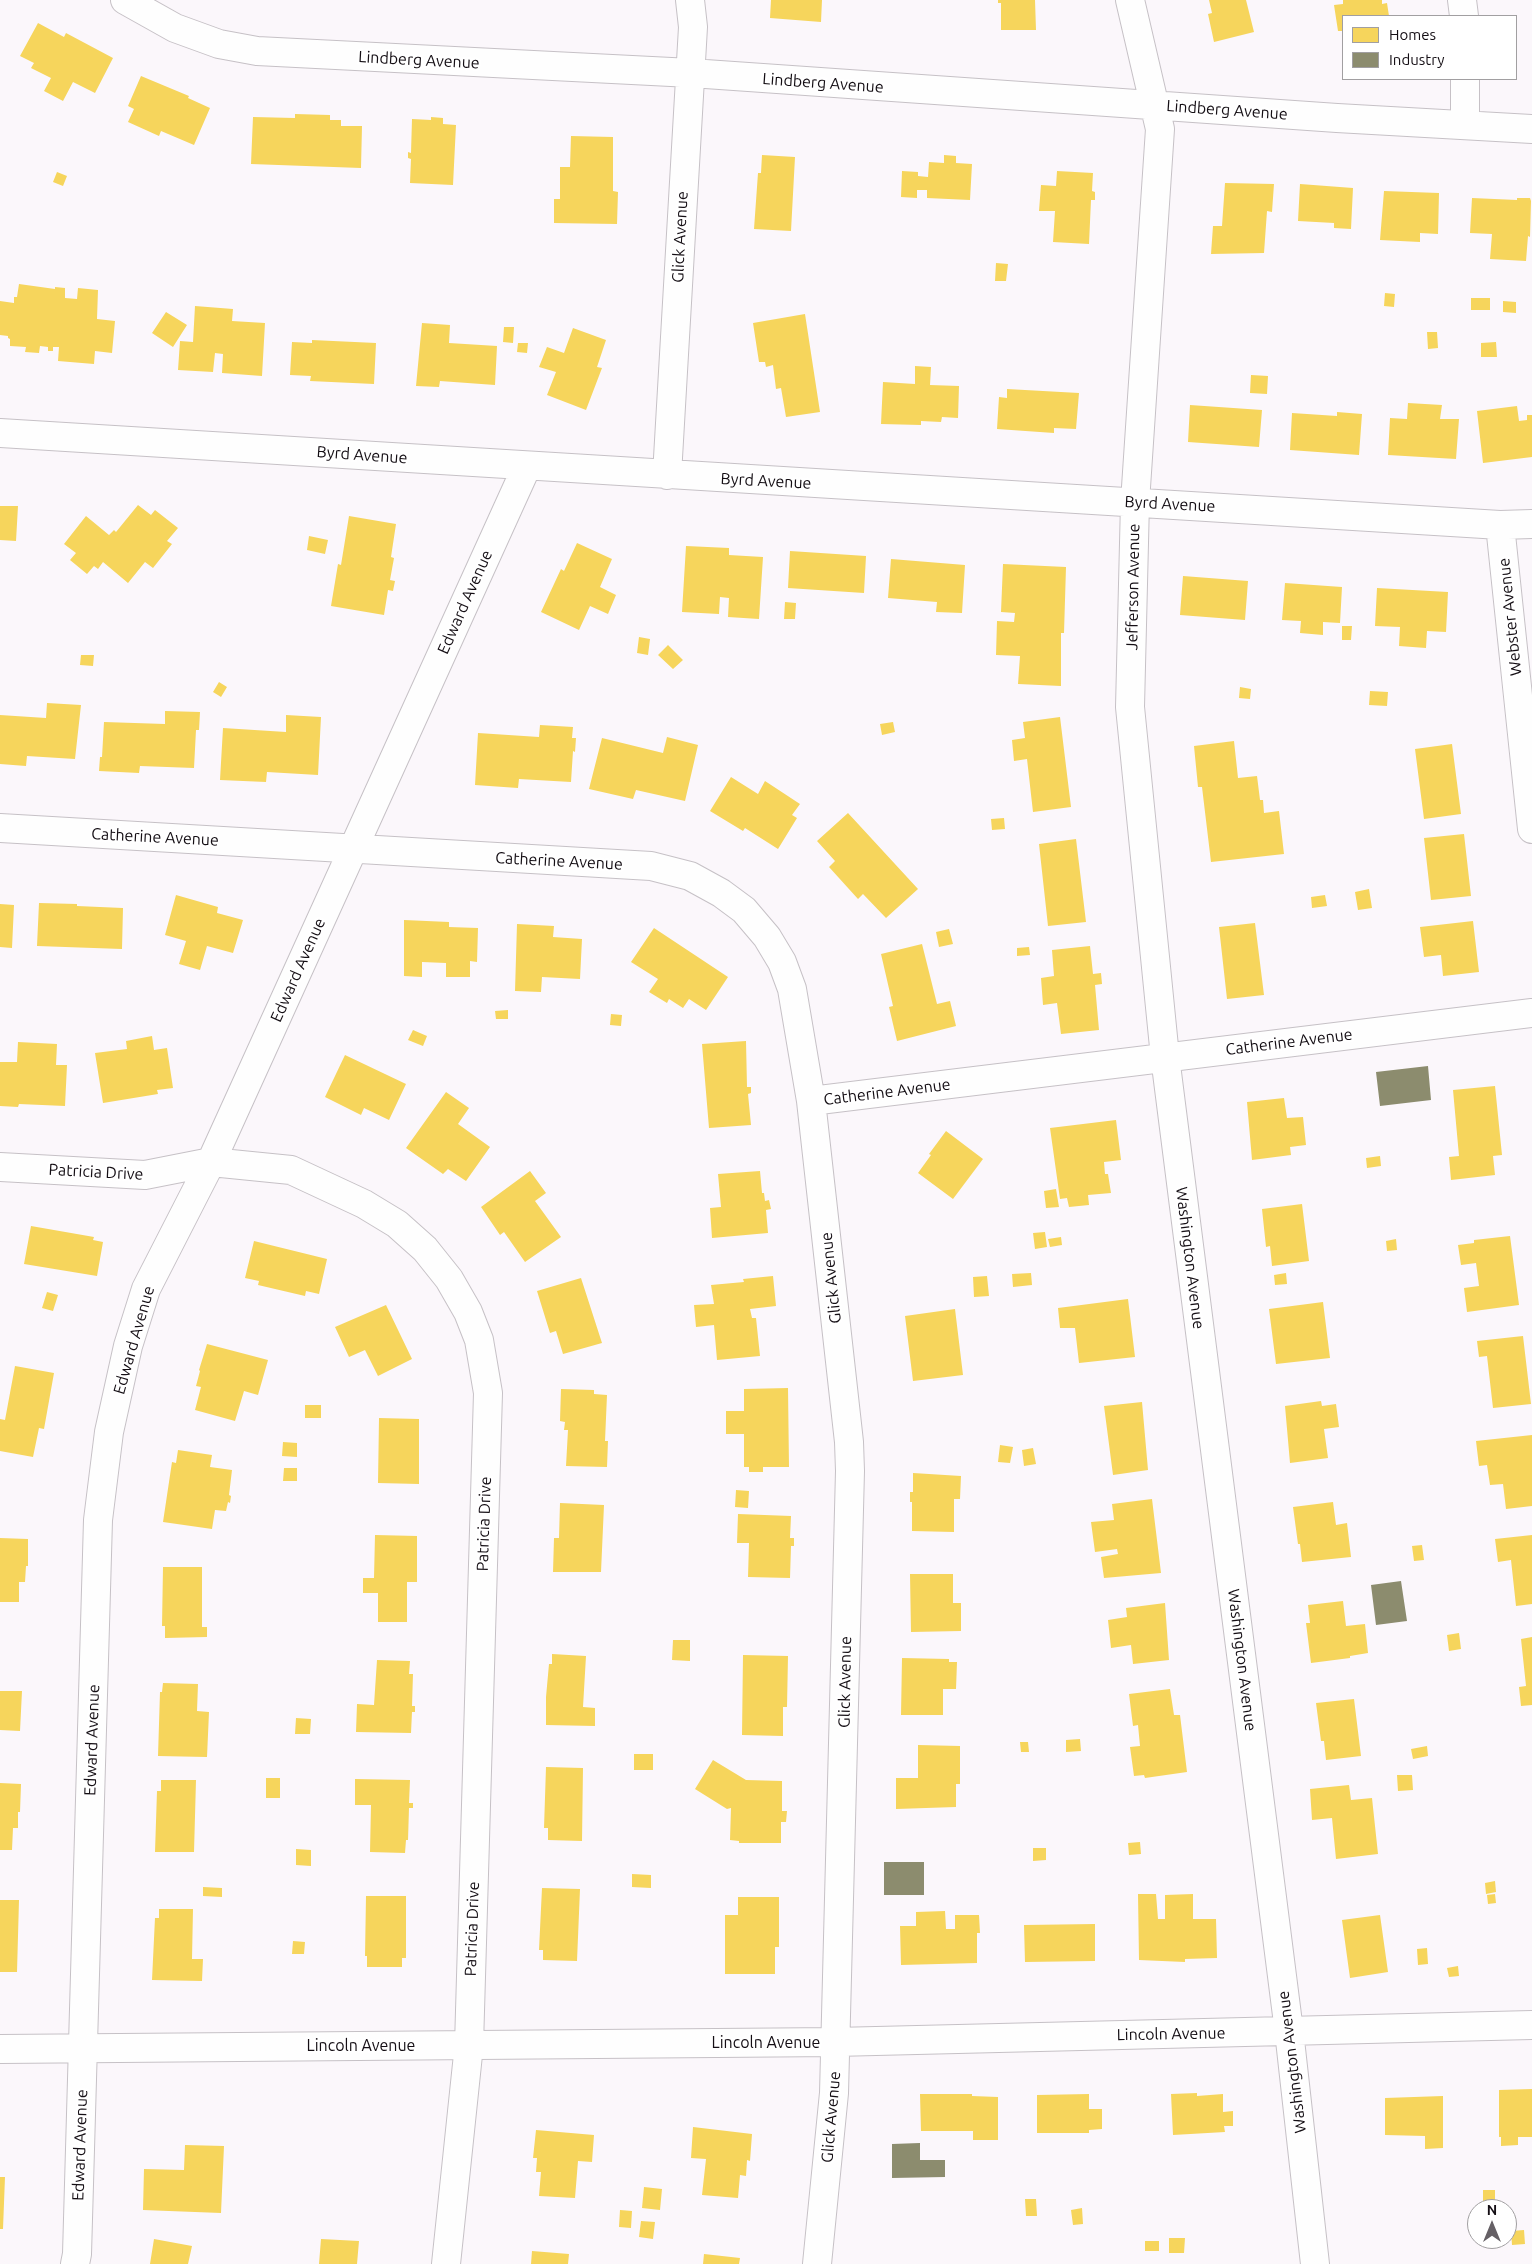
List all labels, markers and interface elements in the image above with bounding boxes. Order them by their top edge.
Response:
legend [1342,15,1517,80]
text: Homes [1389,26,1436,43]
street label: Lindberg Avenue [358,47,480,73]
text: Industry [1389,51,1444,68]
street label: Lindberg Avenue [762,69,884,97]
street label: Lindberg Avenue [1166,96,1288,124]
street label: Glick Avenue [668,191,692,283]
street label: Byrd Avenue [316,442,408,468]
street label: Byrd Avenue [720,469,812,493]
street label: Byrd Avenue [1124,492,1216,516]
street label: Jefferson Avenue [1122,523,1144,651]
street label: Edward Avenue [433,547,497,657]
street label: Webster Avenue [1494,557,1526,677]
street label: Catherine Avenue [91,824,219,850]
street label: Catherine Avenue [495,848,623,874]
street label: Edward Avenue [266,915,330,1025]
street label: Catherine Avenue [1224,1025,1354,1059]
street label: Catherine Avenue [822,1075,952,1109]
street label: Patricia Drive [48,1160,144,1184]
street label: Washington Avenue [1172,1186,1208,1330]
street label: Glick Avenue [817,1231,845,1325]
street label: Edward Avenue [109,1284,159,1396]
street label: Patricia Drive [473,1476,495,1572]
street label: Washington Avenue [1224,1588,1260,1732]
street label: Glick Avenue [835,1636,855,1728]
street label: Edward Avenue [80,1684,104,1796]
street label: Patricia Drive [461,1881,483,1977]
street label: Washington Avenue [1274,1990,1310,2134]
street label: Lincoln Avenue [1116,2023,1226,2045]
street label: Lincoln Avenue [712,2033,820,2053]
street label: Lincoln Avenue [307,2036,415,2056]
street label: Glick Avenue [817,2070,845,2164]
street label: Edward Avenue [68,2089,92,2201]
north arrow [1467,2199,1517,2249]
text: N [1487,2202,1497,2218]

